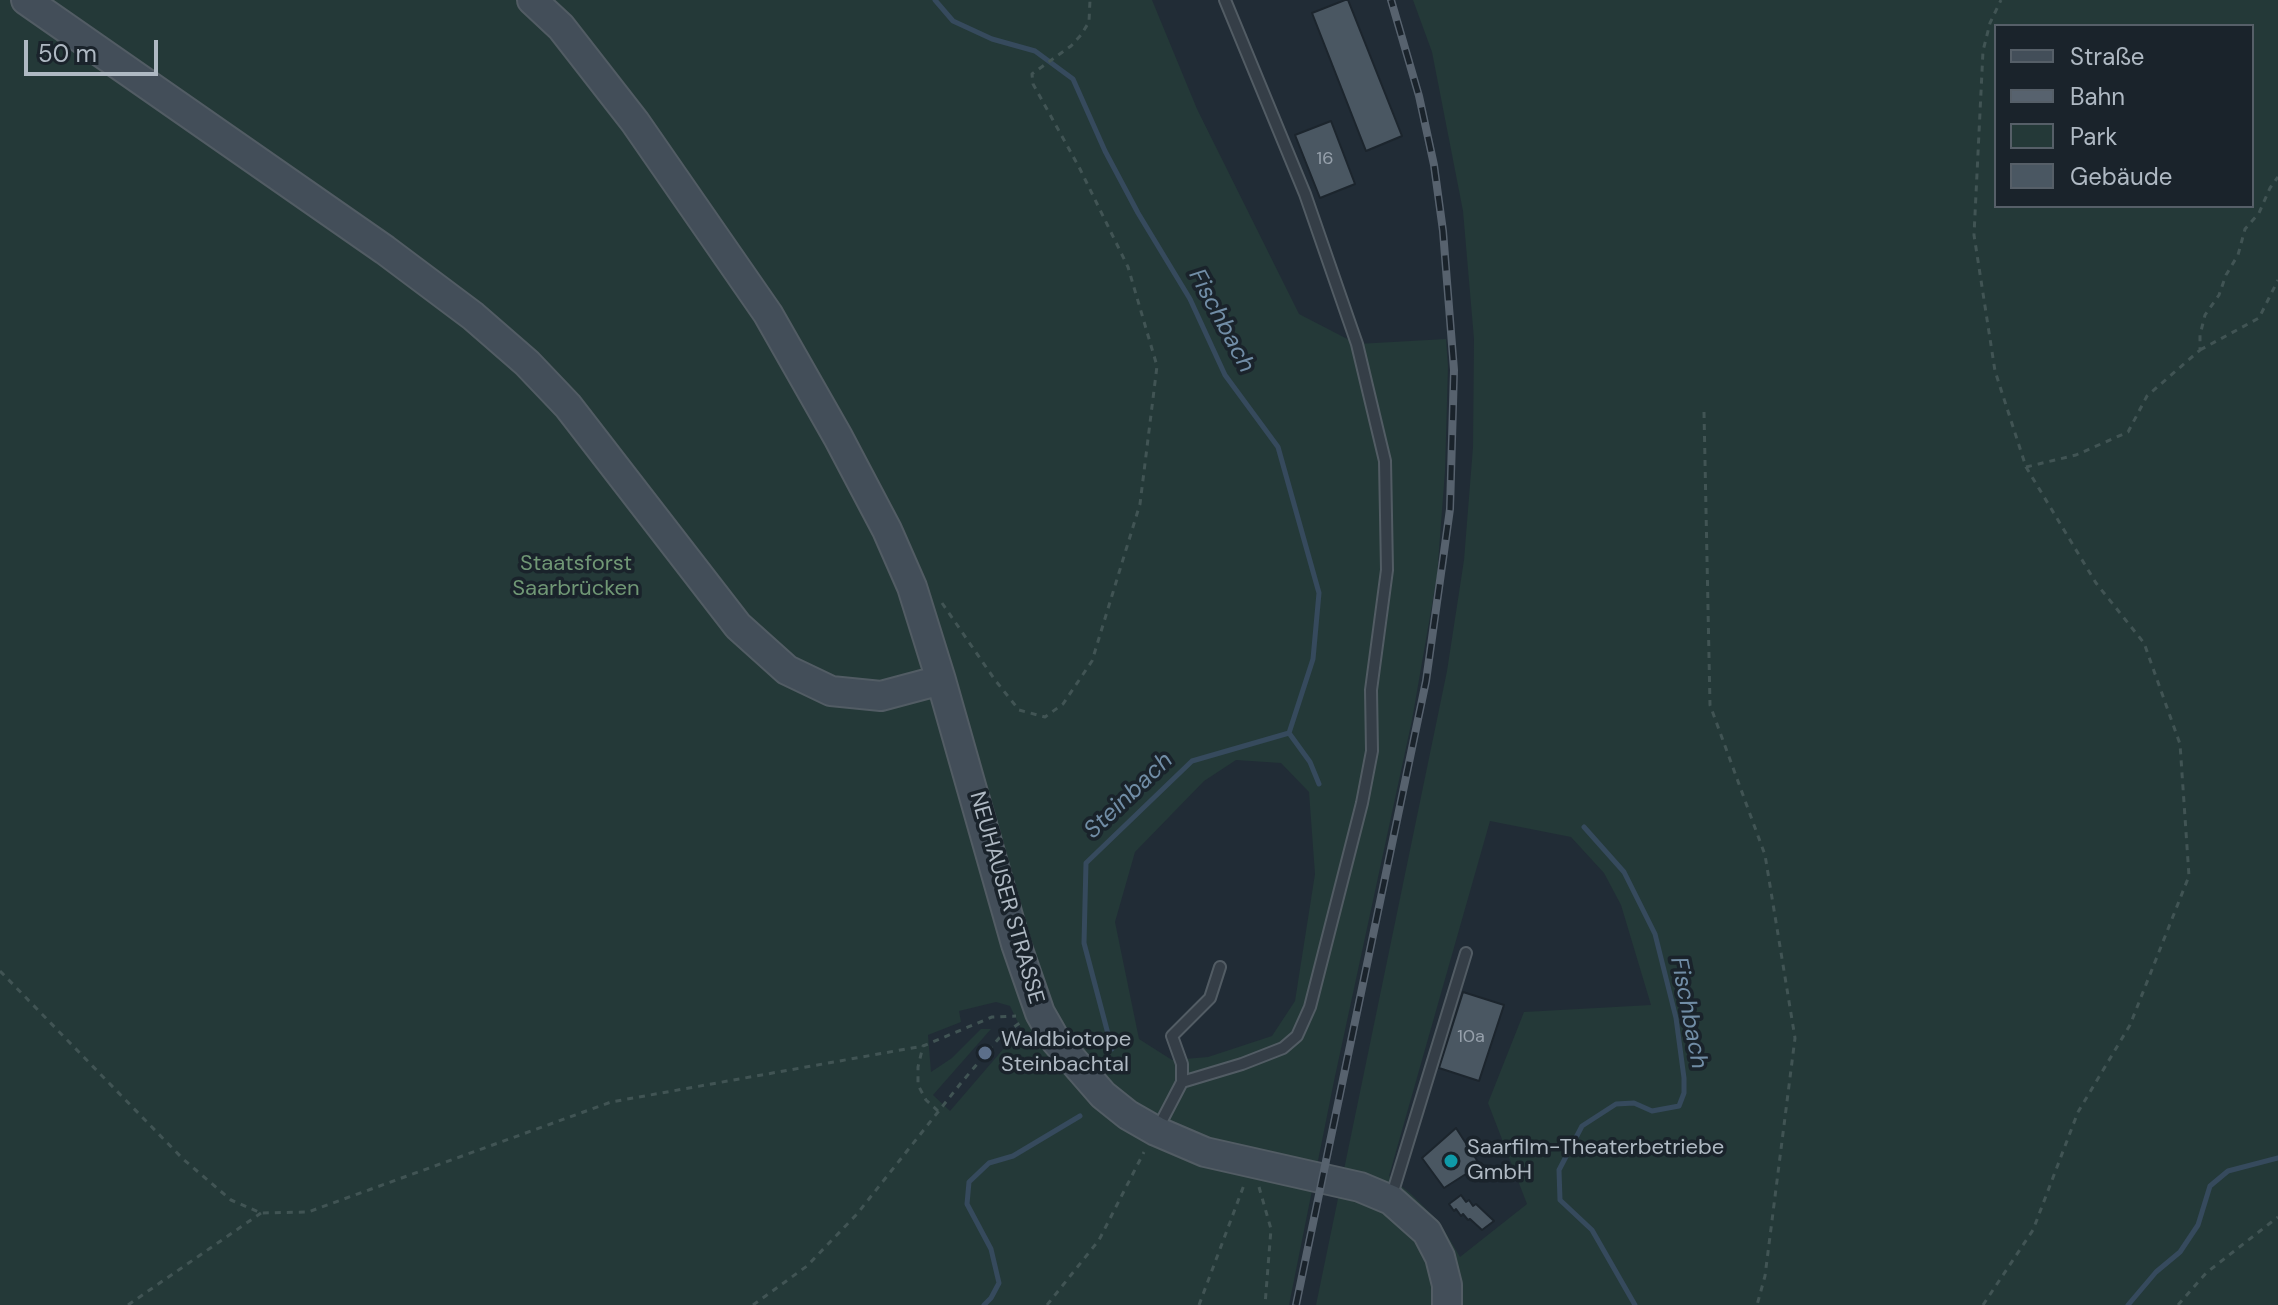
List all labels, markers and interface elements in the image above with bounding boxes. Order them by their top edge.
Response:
scale bar [28,24,162,74]
legend [1994,24,2254,208]
text: 50 m [38,38,97,69]
text: Straße [2070,41,2144,72]
text: Bahn [2070,81,2125,112]
text: Park [2070,121,2117,152]
house number: 16 [1317,148,1333,170]
text: Gebäude [2070,161,2172,192]
water label: Fischbach [1182,264,1260,378]
park label: Staatsforst Saarbrücken [512,551,640,602]
water label: Steinbach [1079,747,1179,845]
street label: NEUHAUSER STRASSE [963,789,1049,1007]
water label: Fischbach [1663,955,1713,1071]
house number: 10a [1457,1026,1485,1048]
place label: Waldbiotope Steinbachtal [1001,1027,1131,1078]
marker: Waldbiotope Steinbachtal [976,1044,994,1062]
place label: Saarfilm-Theaterbetriebe GmbH [1467,1135,1724,1186]
marker: Saarfilm-Theaterbetriebe GmbH [1442,1152,1460,1170]

